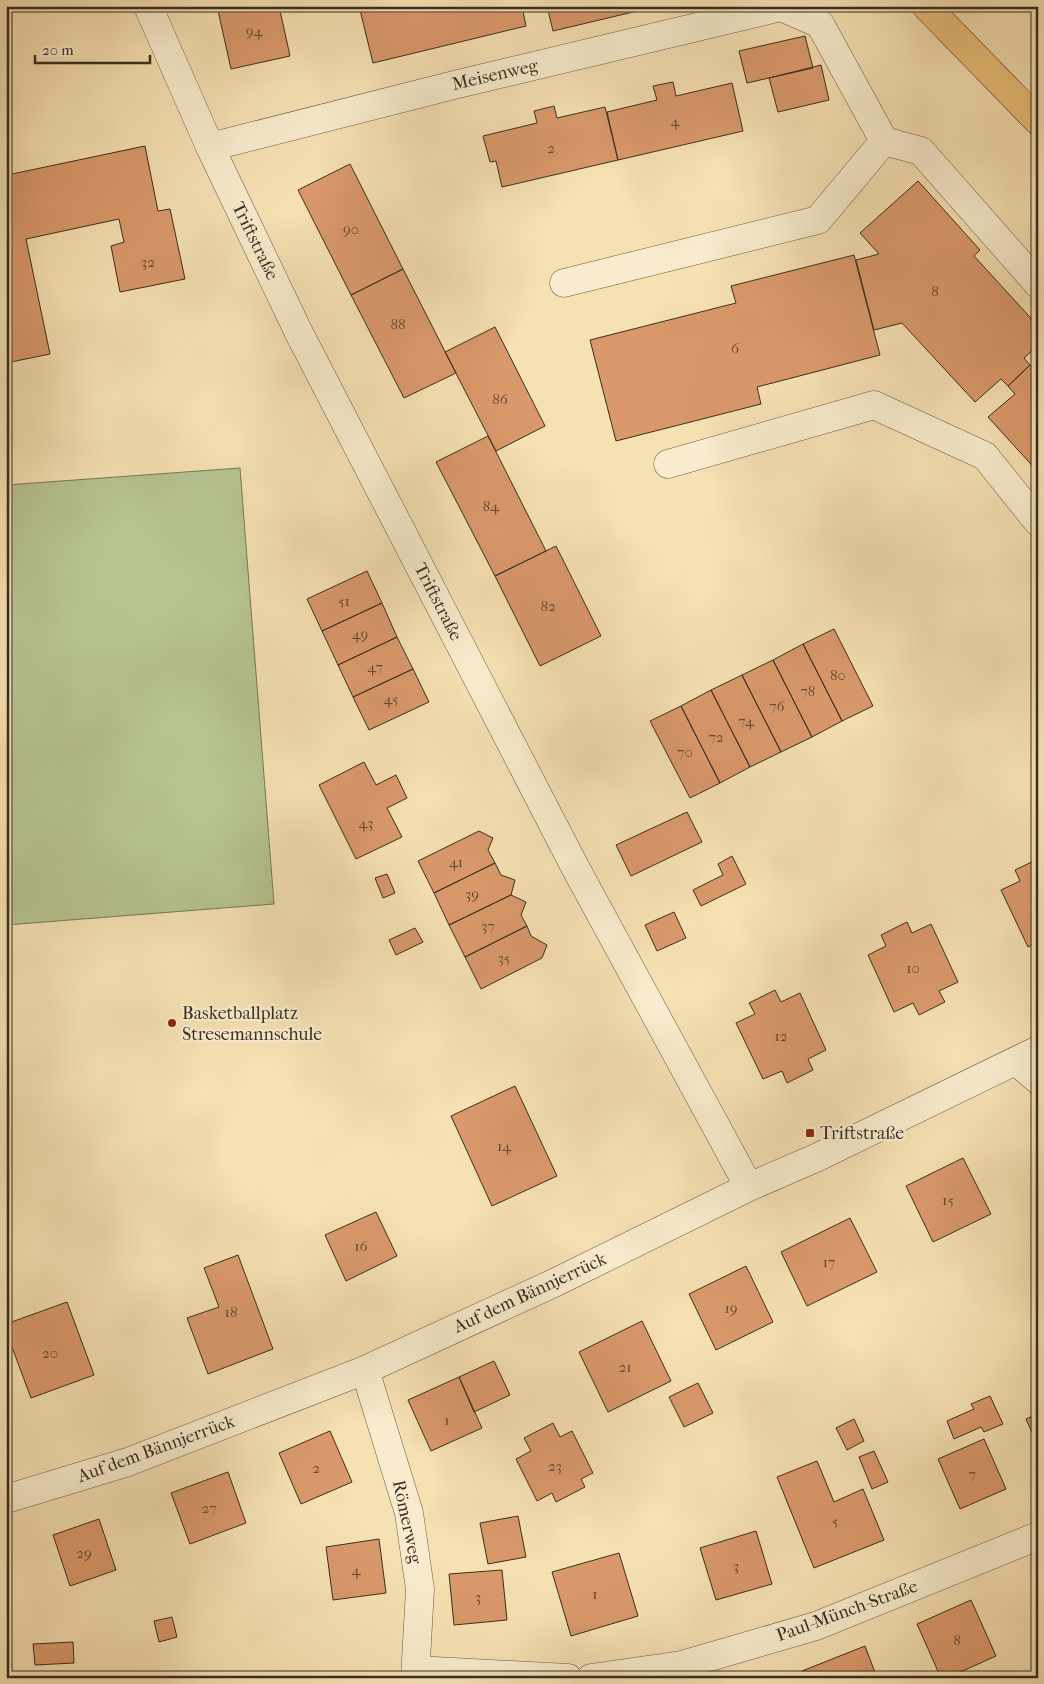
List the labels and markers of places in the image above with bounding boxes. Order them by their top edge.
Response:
place label: Basketballplatz Stresemannschule [182,1003,322,1045]
marker: Basketballplatz Stresemannschule [166,1017,178,1029]
place label: Triftstraße [820,1123,904,1144]
marker: Triftstraße [804,1127,816,1139]

